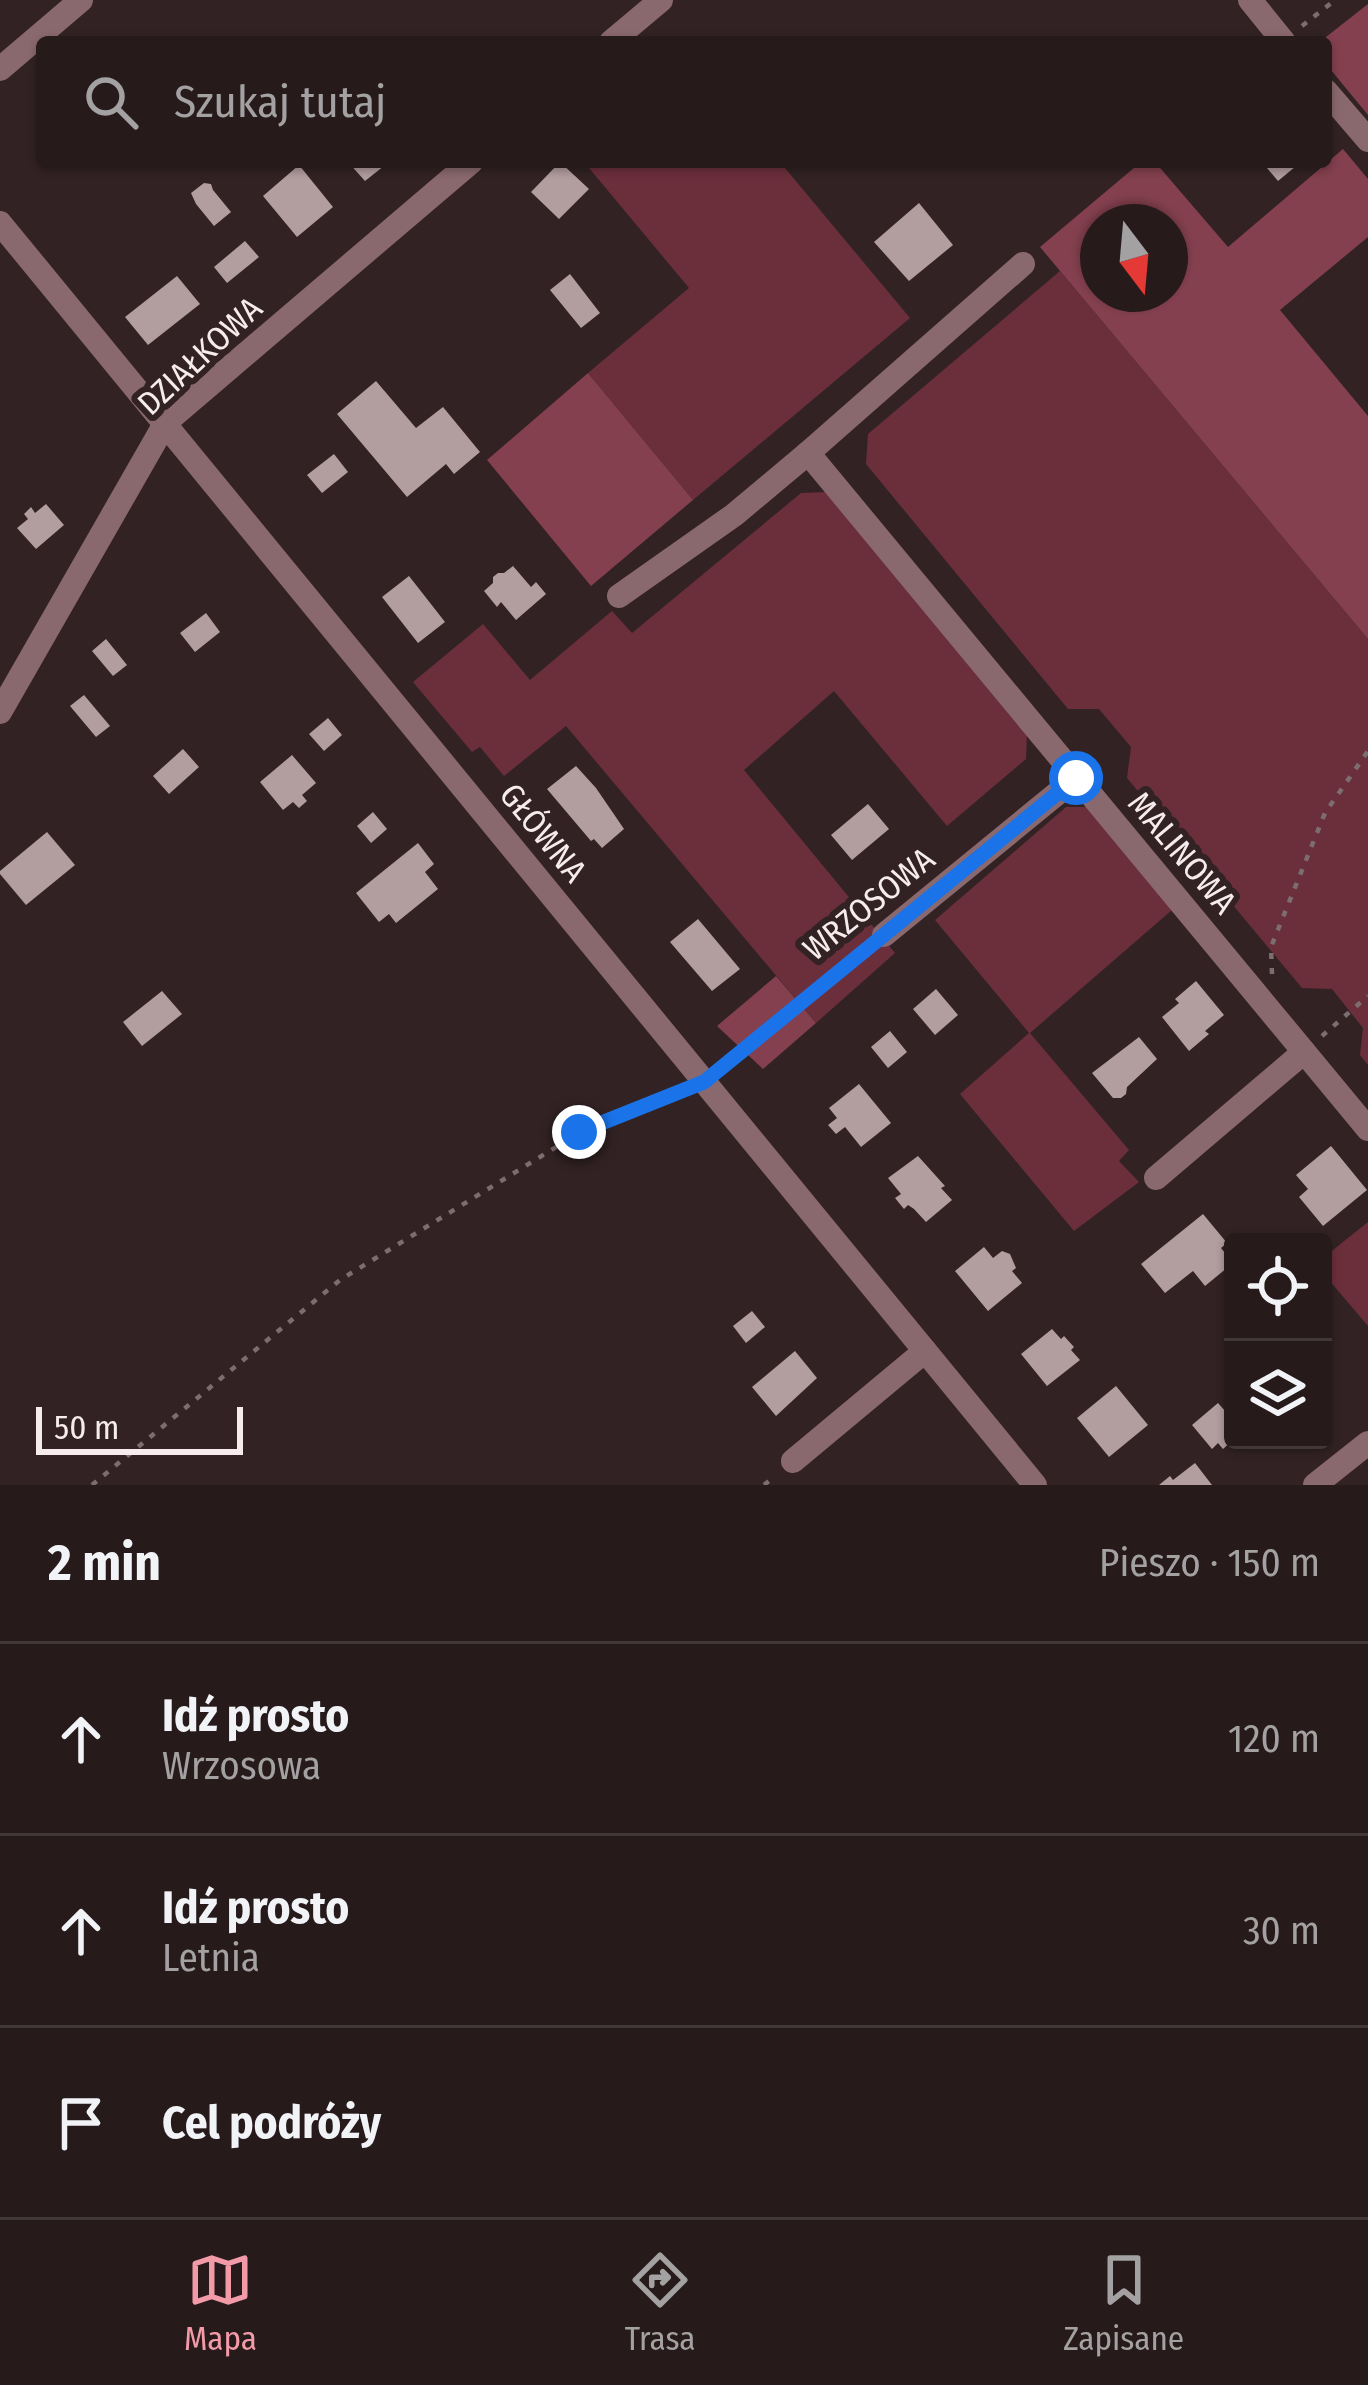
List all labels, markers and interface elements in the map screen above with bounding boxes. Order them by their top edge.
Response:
search box [36,36,1332,168]
icon: search [78,69,144,135]
text: Szukaj tutaj [174,75,386,129]
north arrow [1080,204,1188,312]
street label: DZIAŁKOWA [130,288,271,423]
route start [1049,751,1103,805]
street label: GŁÓWNA [491,776,595,891]
street label: MALINOWA [1119,784,1245,923]
street label: WRZOSOWA [795,839,943,969]
route end [552,1105,606,1159]
map controls [1224,1233,1332,1449]
button: locate [1224,1233,1332,1341]
button: layers [1224,1341,1332,1449]
scale bar [36,1401,243,1454]
text: 50 m [54,1408,119,1448]
text: 2 min [48,1532,161,1594]
text: Pieszo · 150 m [1099,1540,1320,1586]
text: Idź prosto [162,1689,349,1743]
icon: ahead [48,1706,114,1772]
text: 120 m [1228,1716,1320,1762]
text: Wrzosowa [162,1743,321,1789]
text: Idź prosto [162,1881,349,1935]
icon: ahead [48,1898,114,1964]
text: 30 m [1243,1908,1320,1954]
text: Letnia [162,1935,260,1981]
icon: arrive [48,2090,114,2156]
text: Cel podróży [162,2096,381,2150]
tab: Mapa [184,2247,257,2359]
tab: Trasa [625,2247,695,2359]
tab: Zapisane [1063,2247,1184,2359]

